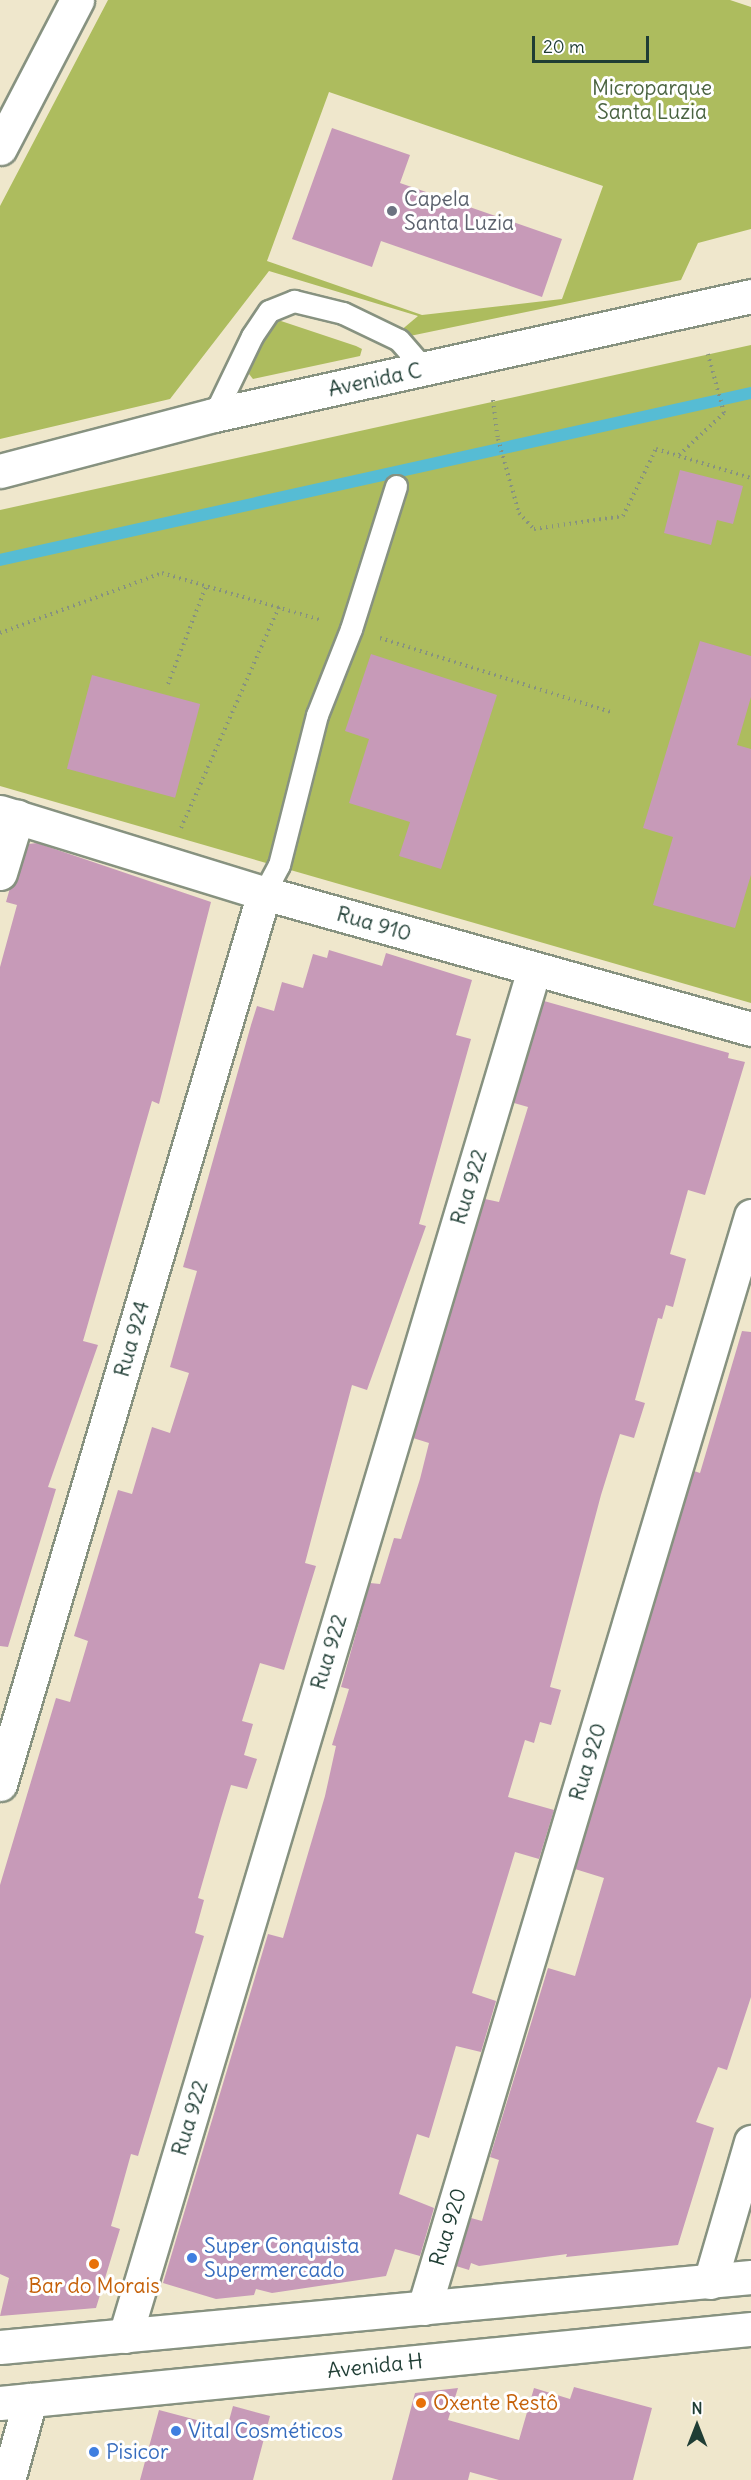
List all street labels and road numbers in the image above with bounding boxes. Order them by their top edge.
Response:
street label: Avenida C [326,358,424,402]
street label: Rua 910 [334,901,414,947]
street label: Rua 922 [446,1146,492,1228]
street label: Rua 924 [109,1298,155,1380]
street label: Rua 922 [306,1611,352,1693]
street label: Rua 920 [564,1720,612,1804]
street label: Rua 922 [167,2077,213,2159]
street label: Rua 920 [424,2185,472,2269]
street label: Avenida H [326,2348,424,2384]

